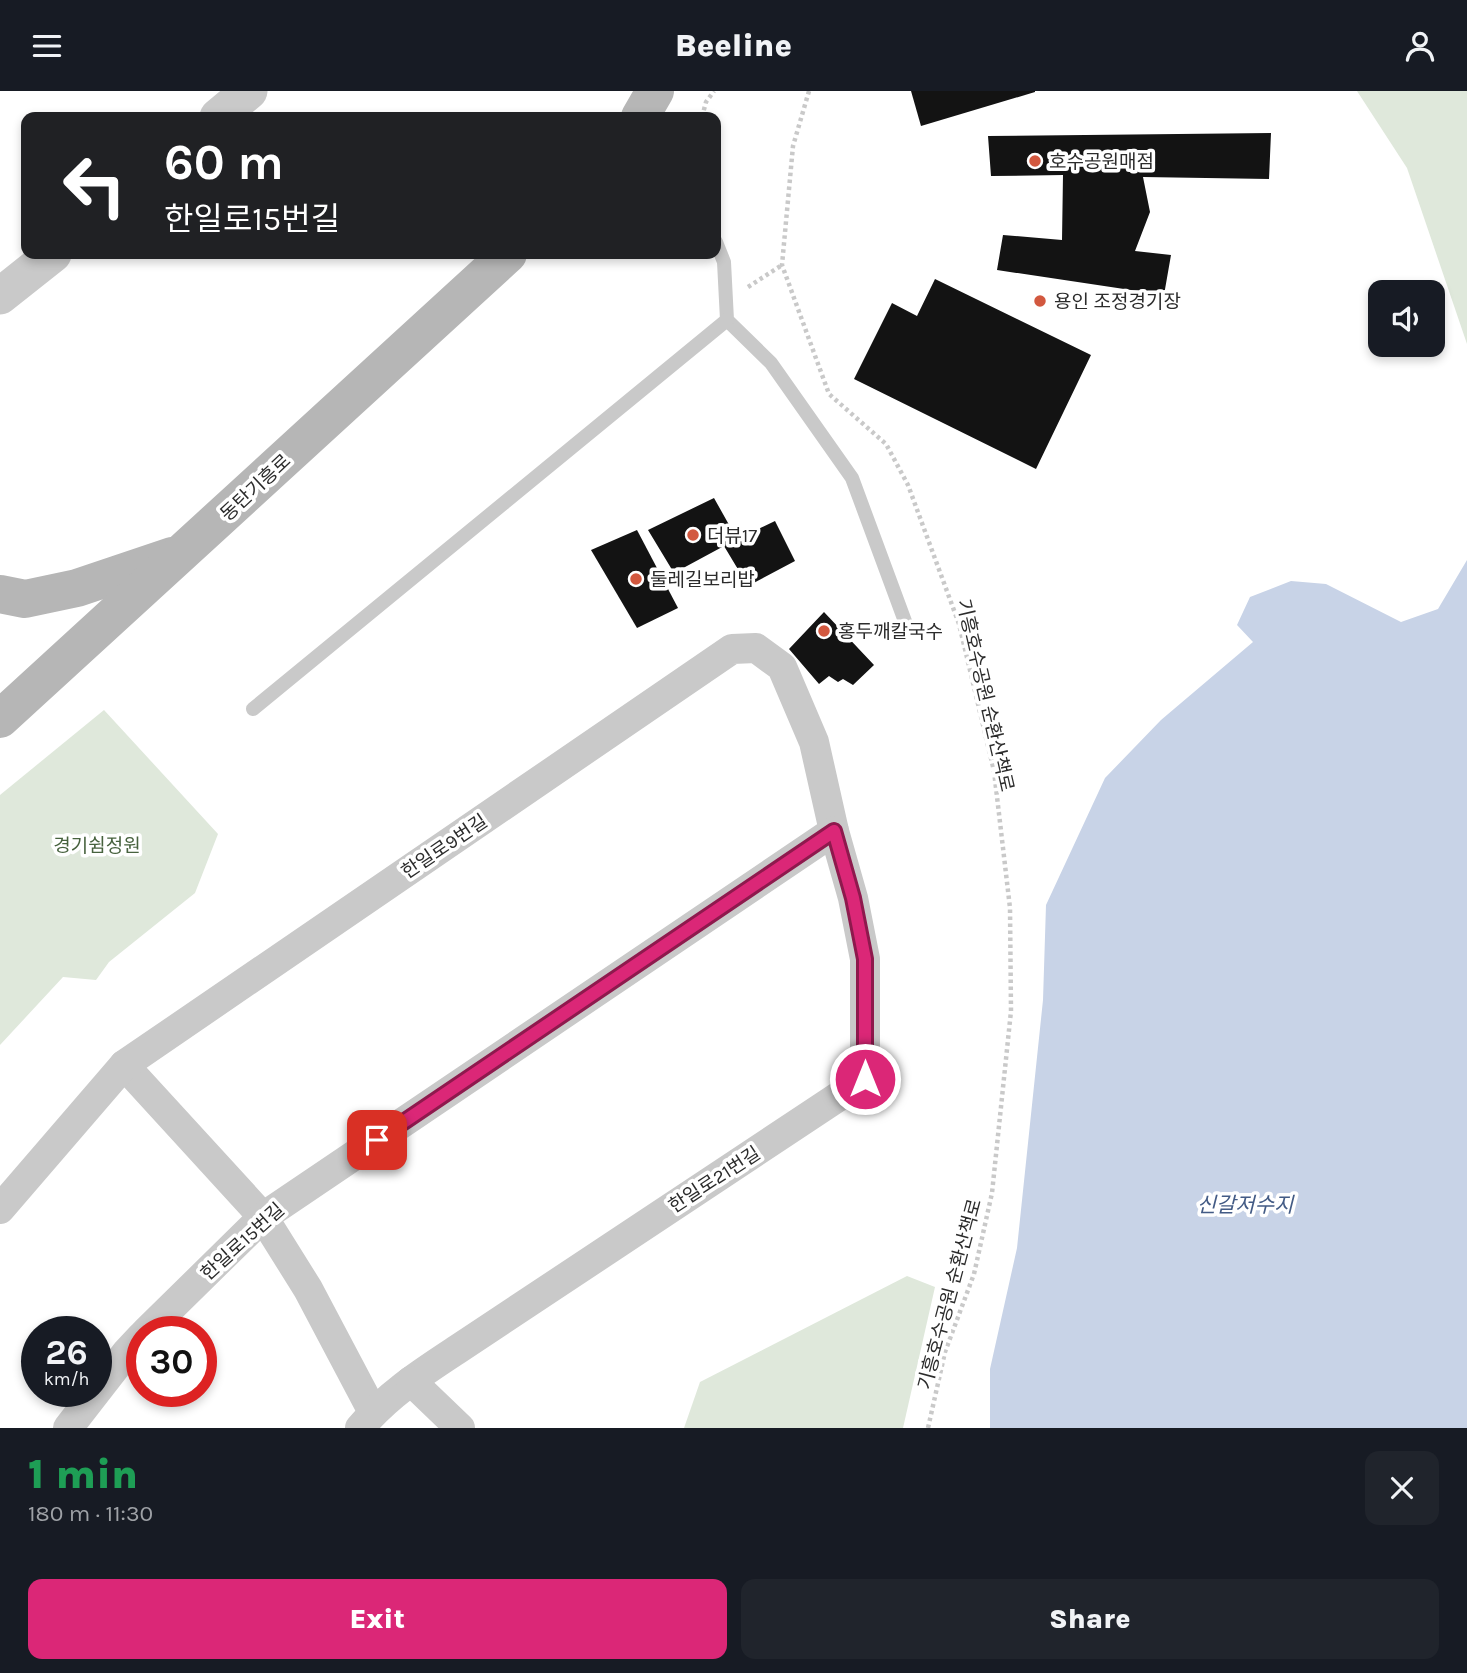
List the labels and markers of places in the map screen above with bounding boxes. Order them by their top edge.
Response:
place label: 호수공원매점 [1049,151,1154,173]
marker: 호수공원매점 [1027,153,1043,169]
place label: 용인 조정경기장 [1054,291,1181,313]
marker: 용인 조정경기장 [1032,293,1048,309]
place label: 더뷰17 [707,525,757,547]
marker: 더뷰17 [685,527,701,543]
place label: 둘레길보리밥 [650,569,755,591]
marker: 둘레길보리밥 [628,571,644,587]
place label: 홍두깨칼국수 [838,621,943,643]
marker: 홍두깨칼국수 [816,623,832,639]
pin [347,1110,407,1170]

